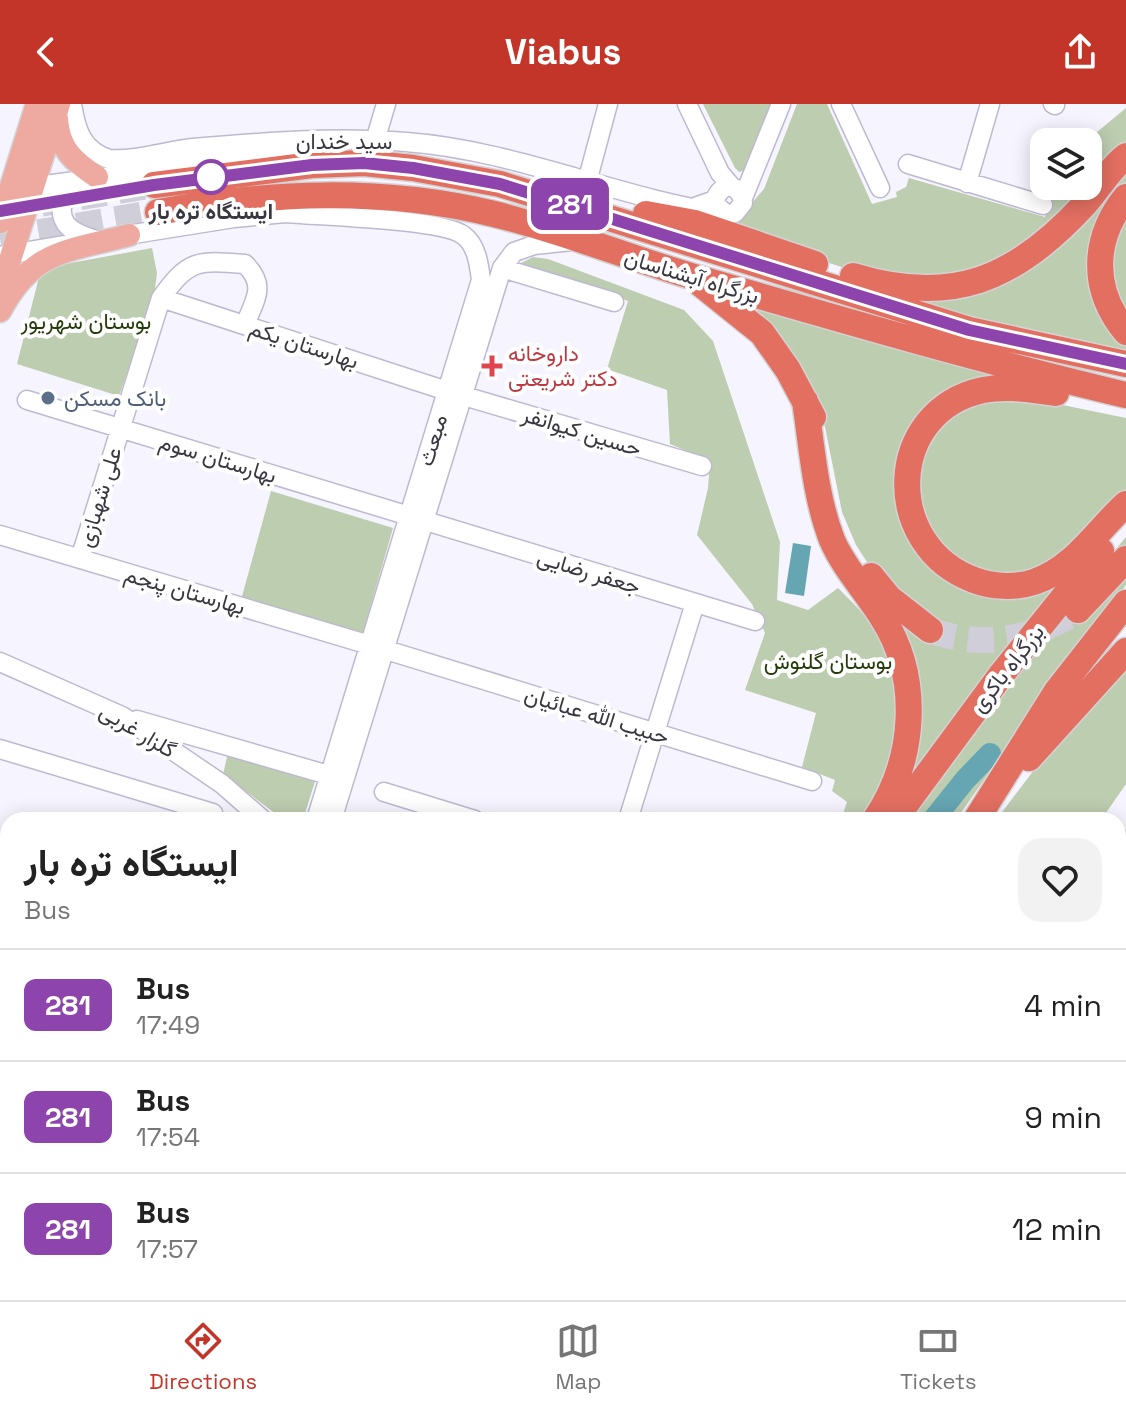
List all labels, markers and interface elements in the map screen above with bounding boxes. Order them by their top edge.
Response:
text: Viabus [505,29,621,75]
icon: back [24,30,68,74]
icon: share [1058,30,1102,74]
street label: سید خندان [296,127,392,155]
map controls [1030,128,1102,200]
button: layers [1030,128,1102,200]
marker: ایستگاه تره بار [194,160,228,194]
line badge: 281 [524,178,616,230]
text: 281 [547,186,593,222]
place label: ایستگاه تره بار [148,197,273,225]
street label: بزرگراه آبشناسان [621,242,763,310]
park label: بوستان شهریور [20,307,151,335]
street label: بهارستان یکم [246,313,362,376]
place label: داروخانه دکتر شریعتی [508,339,618,392]
marker: داروخانه دکتر شریعتی [483,357,501,375]
place label: بانک مسکن [64,384,166,412]
marker: بانک مسکن [39,389,57,407]
street label: حسین کیوانفر [518,399,645,462]
street label: مبعث [411,411,453,469]
street label: بهارستان سوم [156,427,280,490]
street label: علی شهبازی [71,444,127,550]
street label: جعفر رضایی [534,542,644,600]
street label: بهارستان پنجم [121,559,249,622]
street label: بزرگراه باکری [964,618,1050,718]
park label: بوستان گلنوش [764,647,892,675]
street label: حبیب الله عبائیان [521,680,673,750]
street label: گلزار غربی [95,696,182,764]
button: heart [1018,838,1102,922]
text: ایستگاه تره بار [24,839,239,887]
text: Bus [24,893,71,927]
text: Bus [136,969,190,1008]
text: 4 min [1024,986,1102,1025]
text: 281 [45,987,91,1023]
text: 17:49 [136,1008,200,1042]
text: Bus [136,1081,190,1120]
text: 9 min [1024,1098,1102,1137]
text: 281 [45,1099,91,1135]
text: 17:54 [136,1120,200,1154]
text: Bus [136,1193,190,1232]
text: 12 min [1012,1210,1102,1249]
text: 281 [45,1211,91,1247]
text: 17:57 [136,1232,198,1266]
tab: Directions [149,1319,257,1395]
tab: Map [556,1319,601,1395]
tab: Tickets [900,1319,977,1395]

